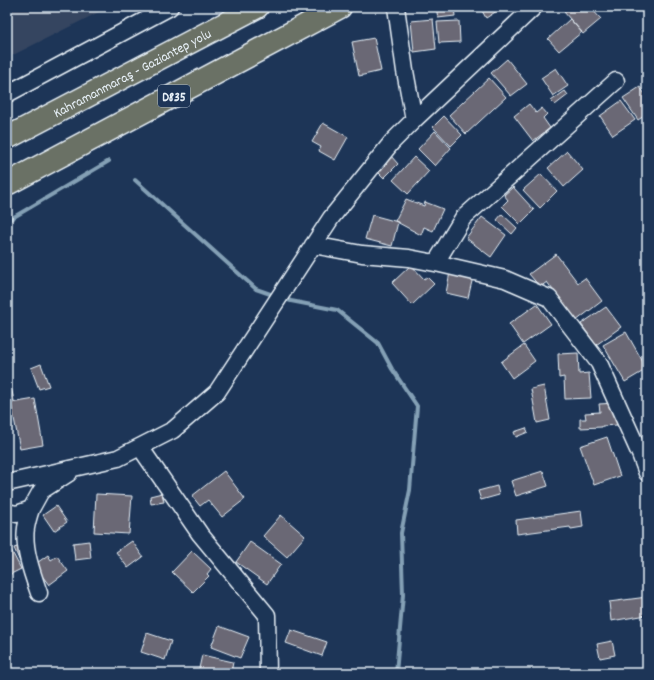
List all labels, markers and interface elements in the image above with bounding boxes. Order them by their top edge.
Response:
street label: Kahramanmaraş - Gaziantep yolu [50,25,215,124]
road number: D835 [158,85,190,107]

